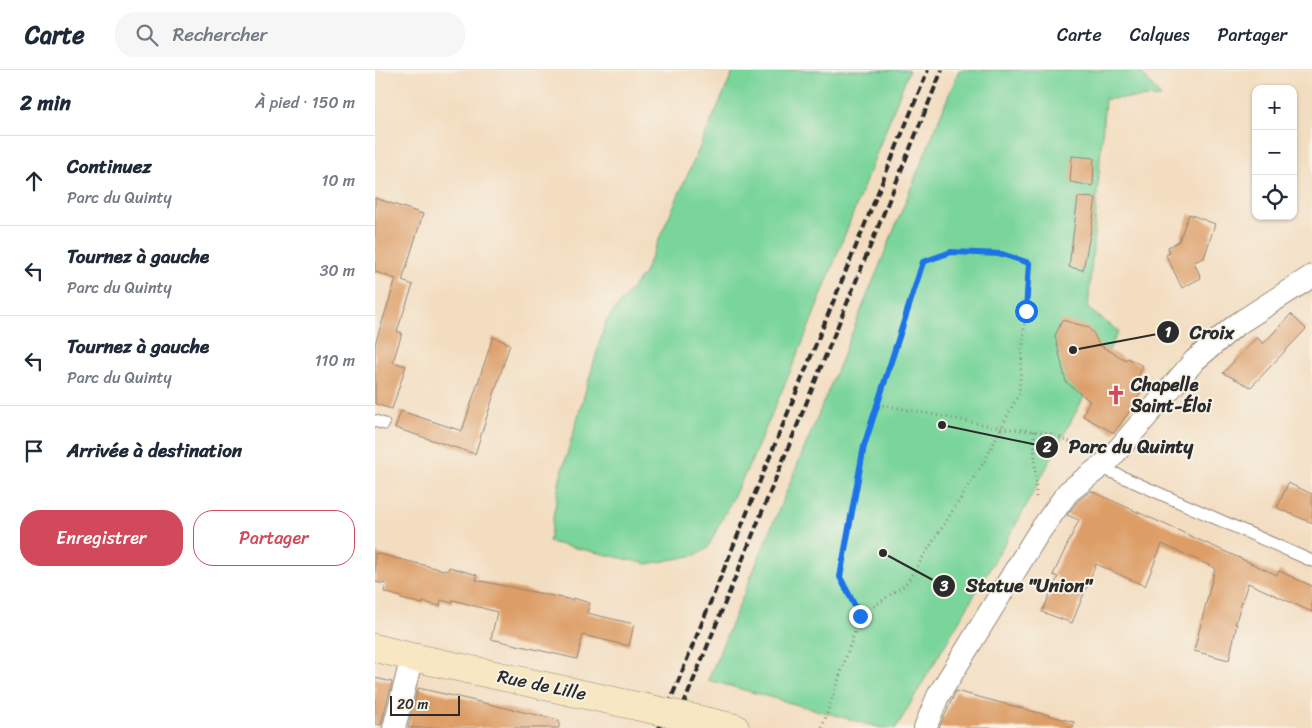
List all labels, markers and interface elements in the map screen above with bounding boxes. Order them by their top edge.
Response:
search box [115,12,465,57]
text: Carte [25,14,85,56]
text: Rechercher [173,18,267,51]
text: Carte [1057,19,1102,51]
text: Calques [1130,19,1190,51]
text: Partager [1218,19,1287,51]
icon: search [133,21,161,49]
text: 2 min [20,84,71,122]
map controls [1252,85,1297,220]
button: + [1252,85,1297,130]
text: À pied · 150 m [255,88,355,117]
button: − [1252,130,1297,175]
text: Continuez [67,150,152,183]
text: 10 m [322,166,355,195]
icon: ahead [20,167,48,195]
button: locate [1252,175,1297,220]
text: Parc du Quinty [67,183,172,212]
text: Tournez à gauche [67,240,209,273]
text: 30 m [320,256,355,285]
icon: left [20,257,48,285]
text: Parc du Quinty [67,273,172,302]
route start [1015,300,1038,323]
callout: Croix [1155,315,1244,349]
text: Croix [1189,316,1235,349]
text: 1 [1165,319,1172,345]
text: Tournez à gauche [67,330,209,363]
text: 110 m [315,346,355,375]
icon: left [20,347,48,375]
text: Parc du Quinty [67,363,172,392]
place label: Chapelle Saint-Éloi [1130,369,1212,422]
church icon: Chapelle Saint-Éloi [1105,384,1127,406]
callout: Parc du Quinty [1034,430,1204,464]
text: Parc du Quinty [1069,430,1194,463]
text: Arrivée à destination [67,434,242,467]
text: 2 [1042,434,1052,460]
icon: arrive [20,437,48,465]
button: Enregistrer [20,510,183,566]
button: Partager [193,510,355,566]
callout: Statue "Union" [931,569,1102,603]
text: Statue "Union" [965,569,1094,602]
text: 3 [939,573,949,599]
route end [849,605,872,628]
street label: Rue de Lille [495,660,589,710]
text: 20 m [397,692,428,717]
scale bar [390,693,460,716]

